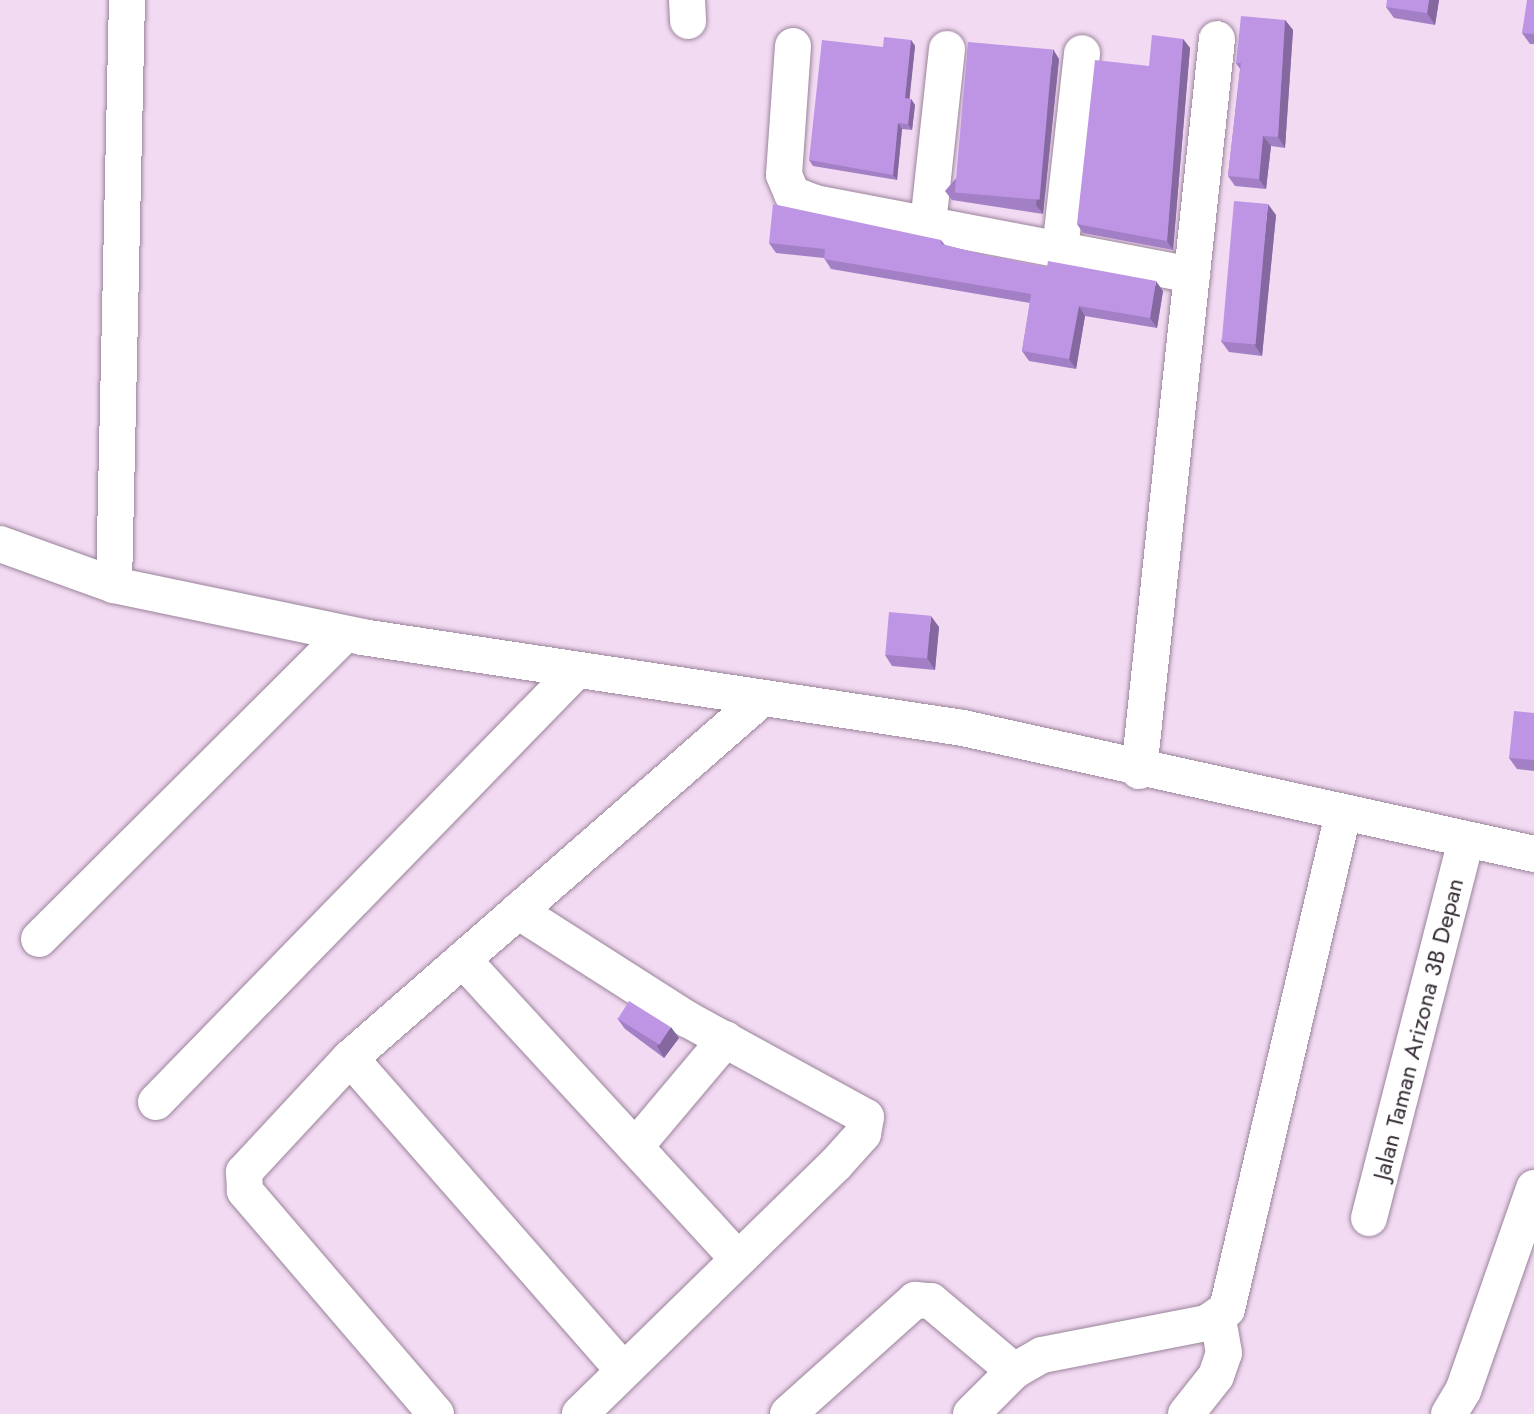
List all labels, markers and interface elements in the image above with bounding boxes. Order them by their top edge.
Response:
street label: Jalan Taman Arizona 3B Depan [1367,875,1469,1183]

